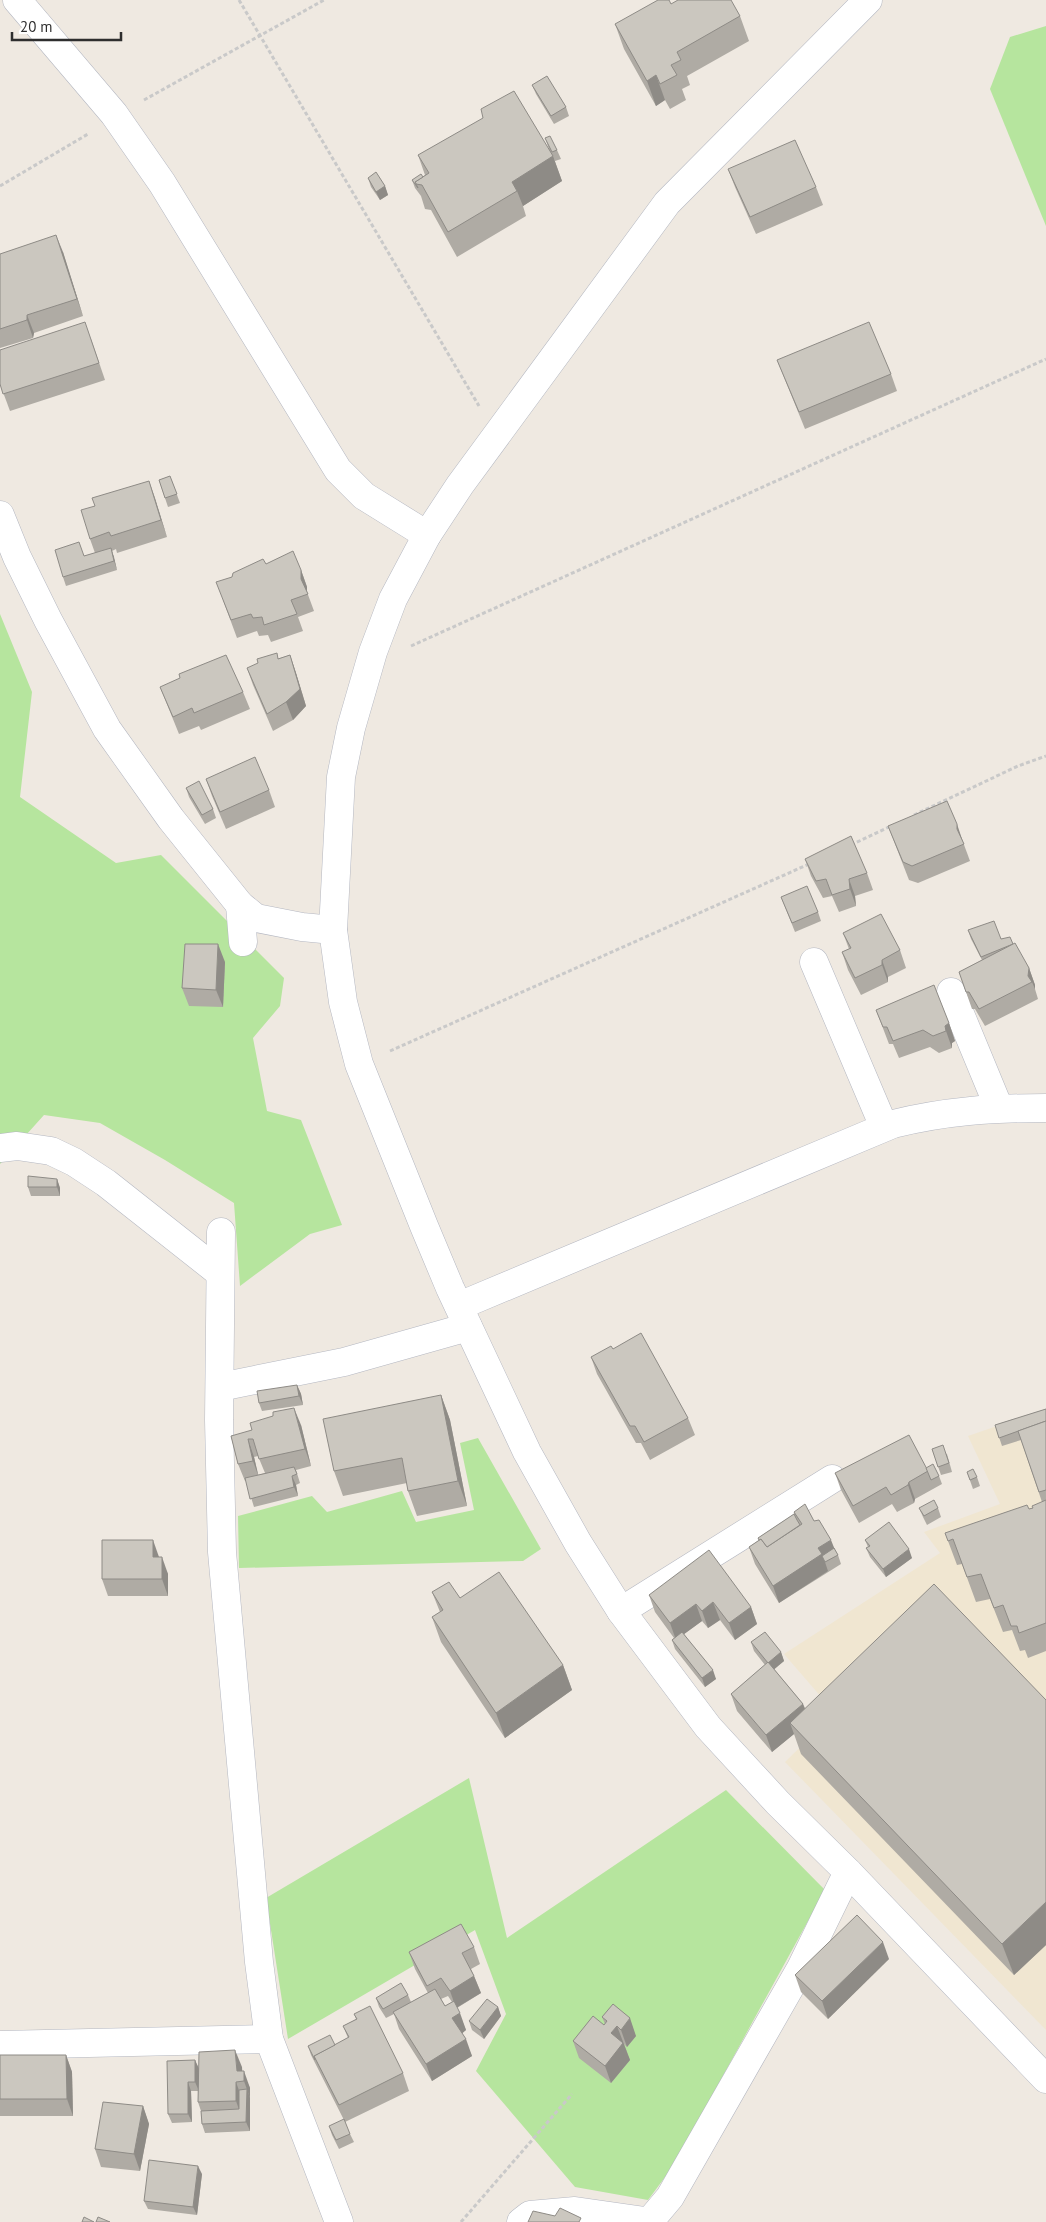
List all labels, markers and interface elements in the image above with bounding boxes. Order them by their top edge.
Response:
scale bar [12,10,121,42]
text: 20 m [20,17,53,36]

